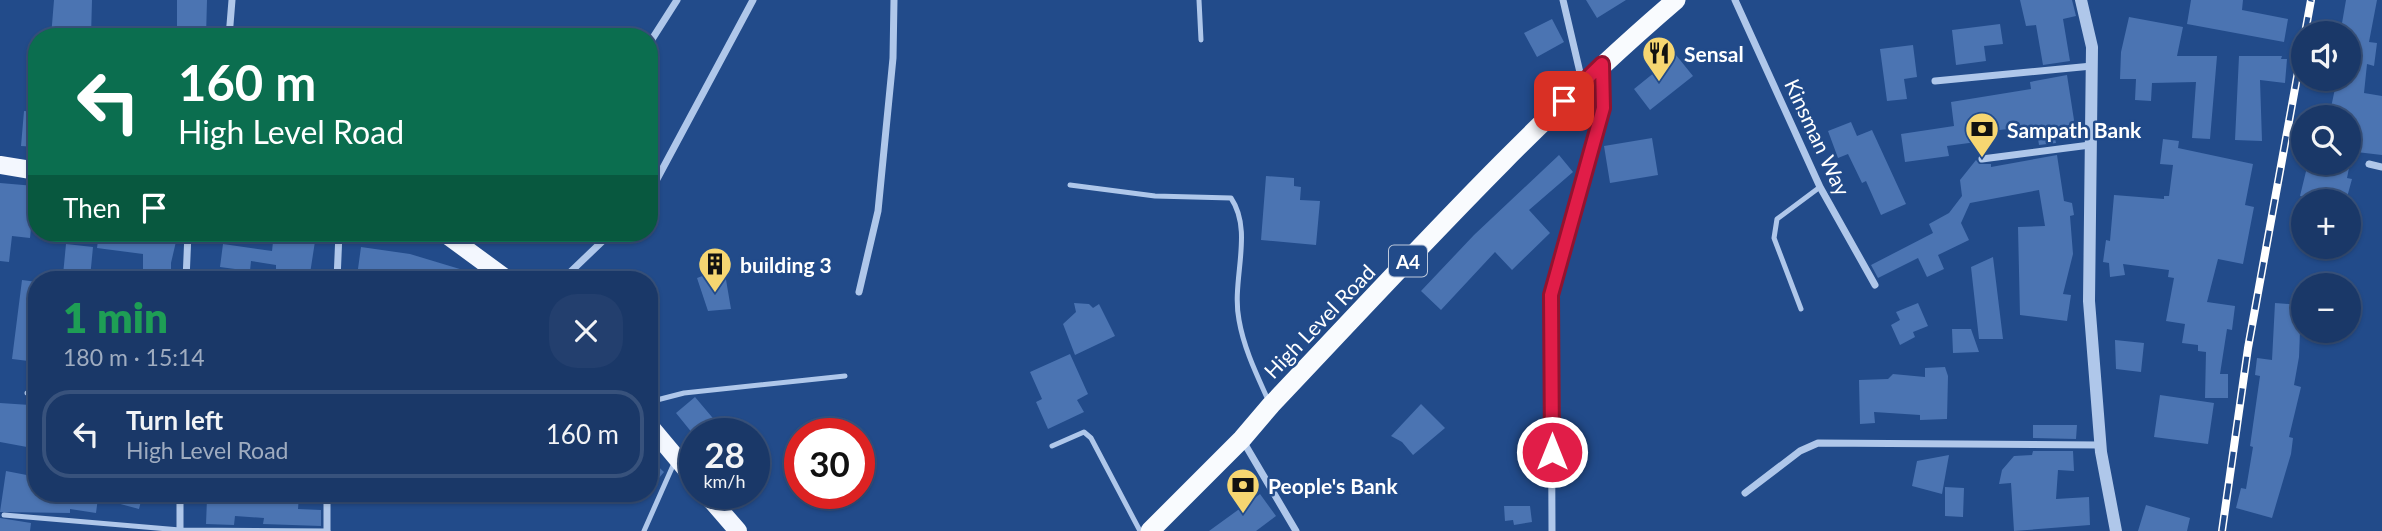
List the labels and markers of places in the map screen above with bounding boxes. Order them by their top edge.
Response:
restaurant icon: Sensal [1640,34,1678,83]
place label: Sensal [1684,41,1744,66]
pin [1534,71,1594,131]
bank icon: Sampath Bank [1963,110,2001,159]
place label: Sampath Bank [2007,117,2142,142]
building icon: building 3 [696,245,734,294]
place label: building 3 [740,252,832,277]
bank icon: People's Bank [1224,466,1262,515]
place label: People's Bank [1268,473,1398,498]

